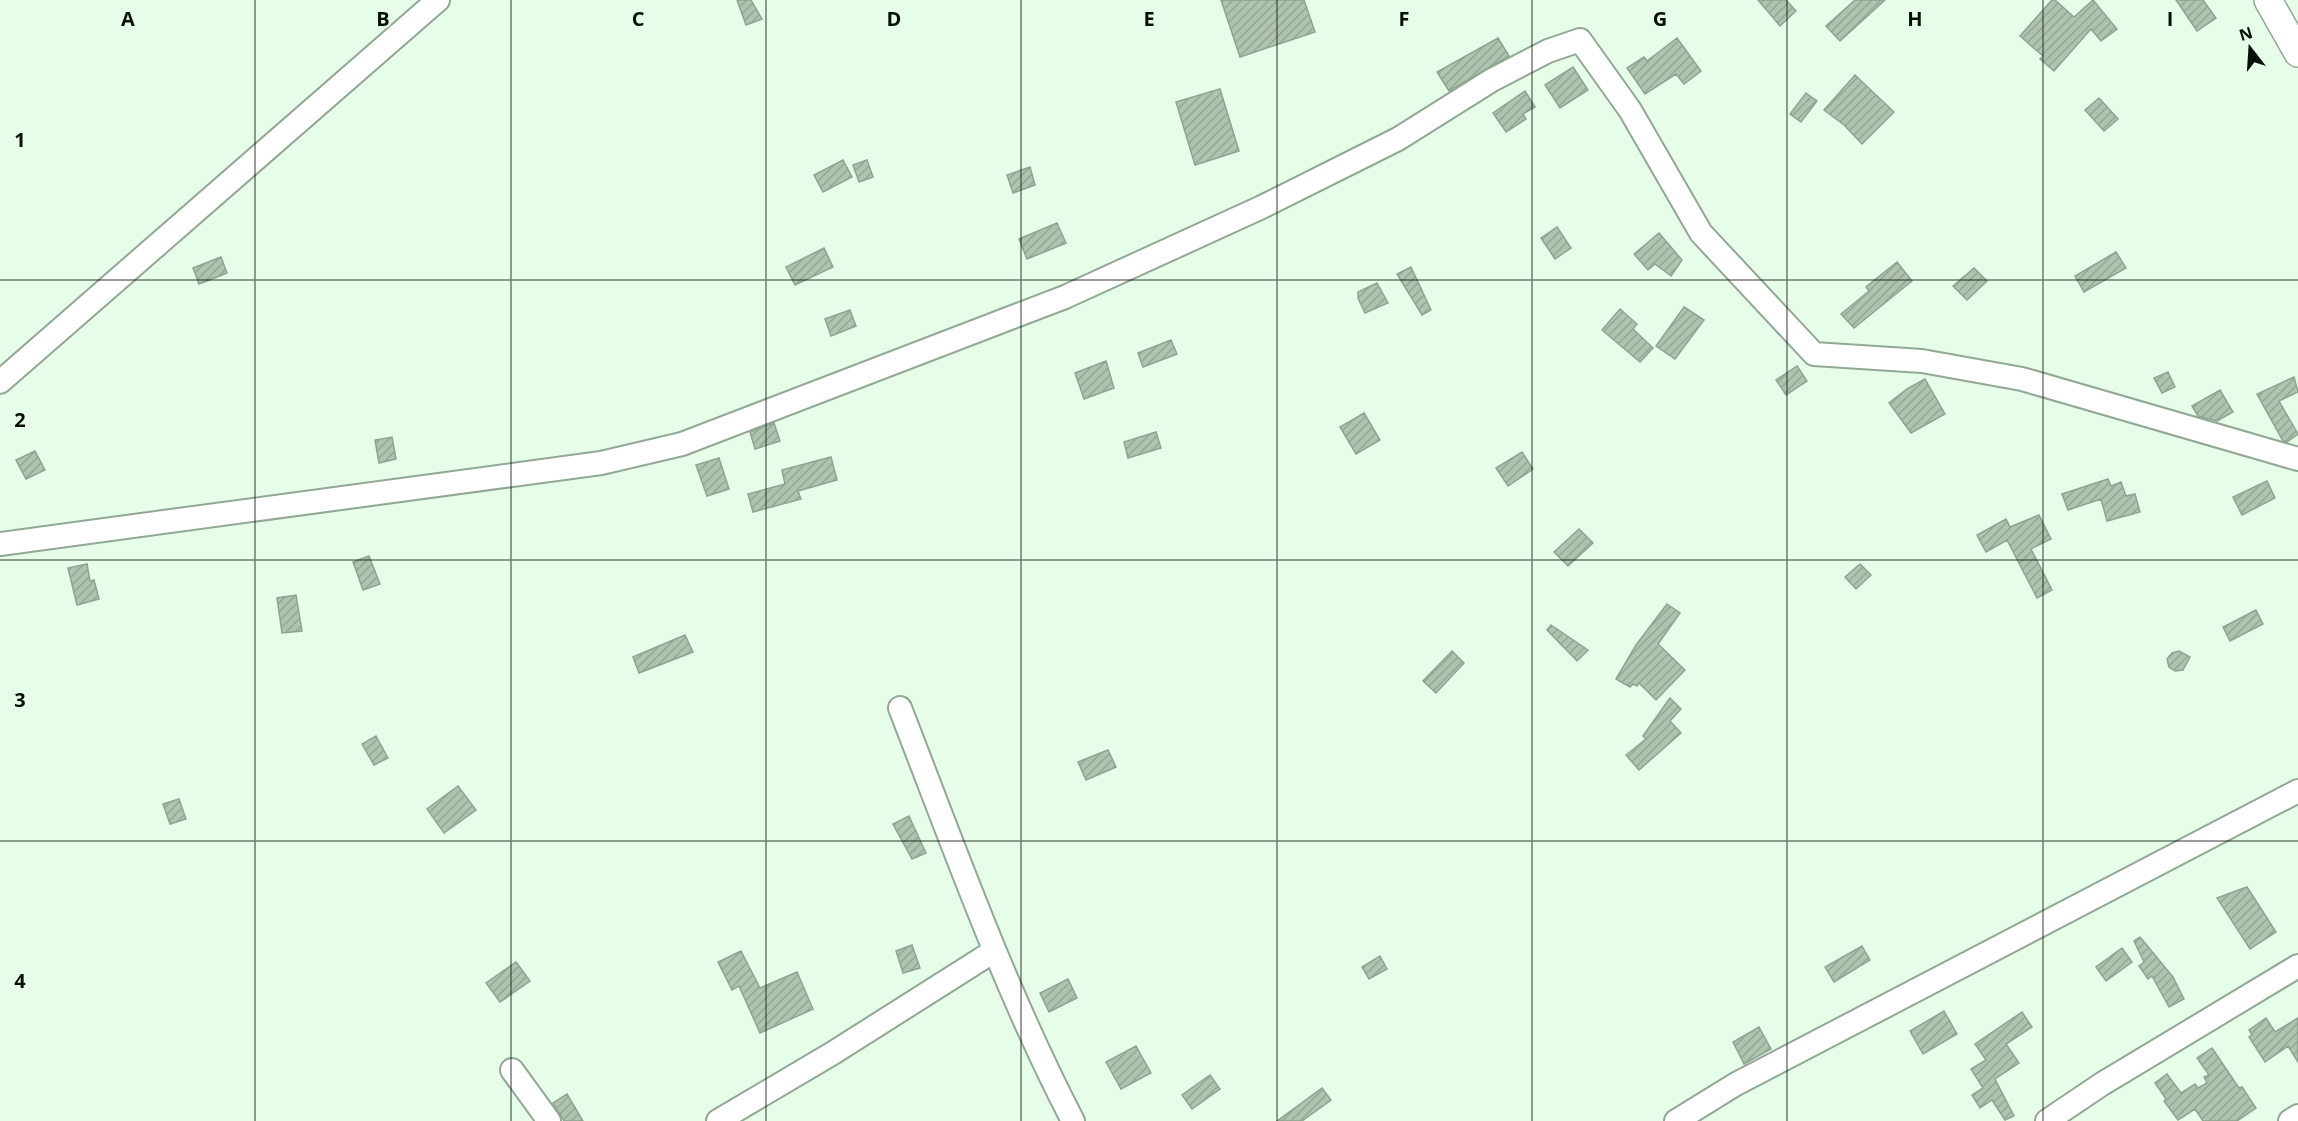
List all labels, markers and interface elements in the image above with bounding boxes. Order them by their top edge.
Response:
text: A [121,5,135,32]
text: B [376,5,390,32]
text: C [632,5,645,32]
text: D [887,5,901,32]
text: E [1143,5,1155,32]
text: F [1399,5,1409,32]
text: G [1653,5,1667,32]
text: H [1907,5,1923,32]
text: I [2167,5,2173,32]
north arrow [2220,18,2280,78]
text: N [2236,21,2255,46]
text: 1 [14,126,26,153]
text: 2 [14,406,26,433]
text: 3 [14,686,26,713]
text: 4 [14,967,26,994]

